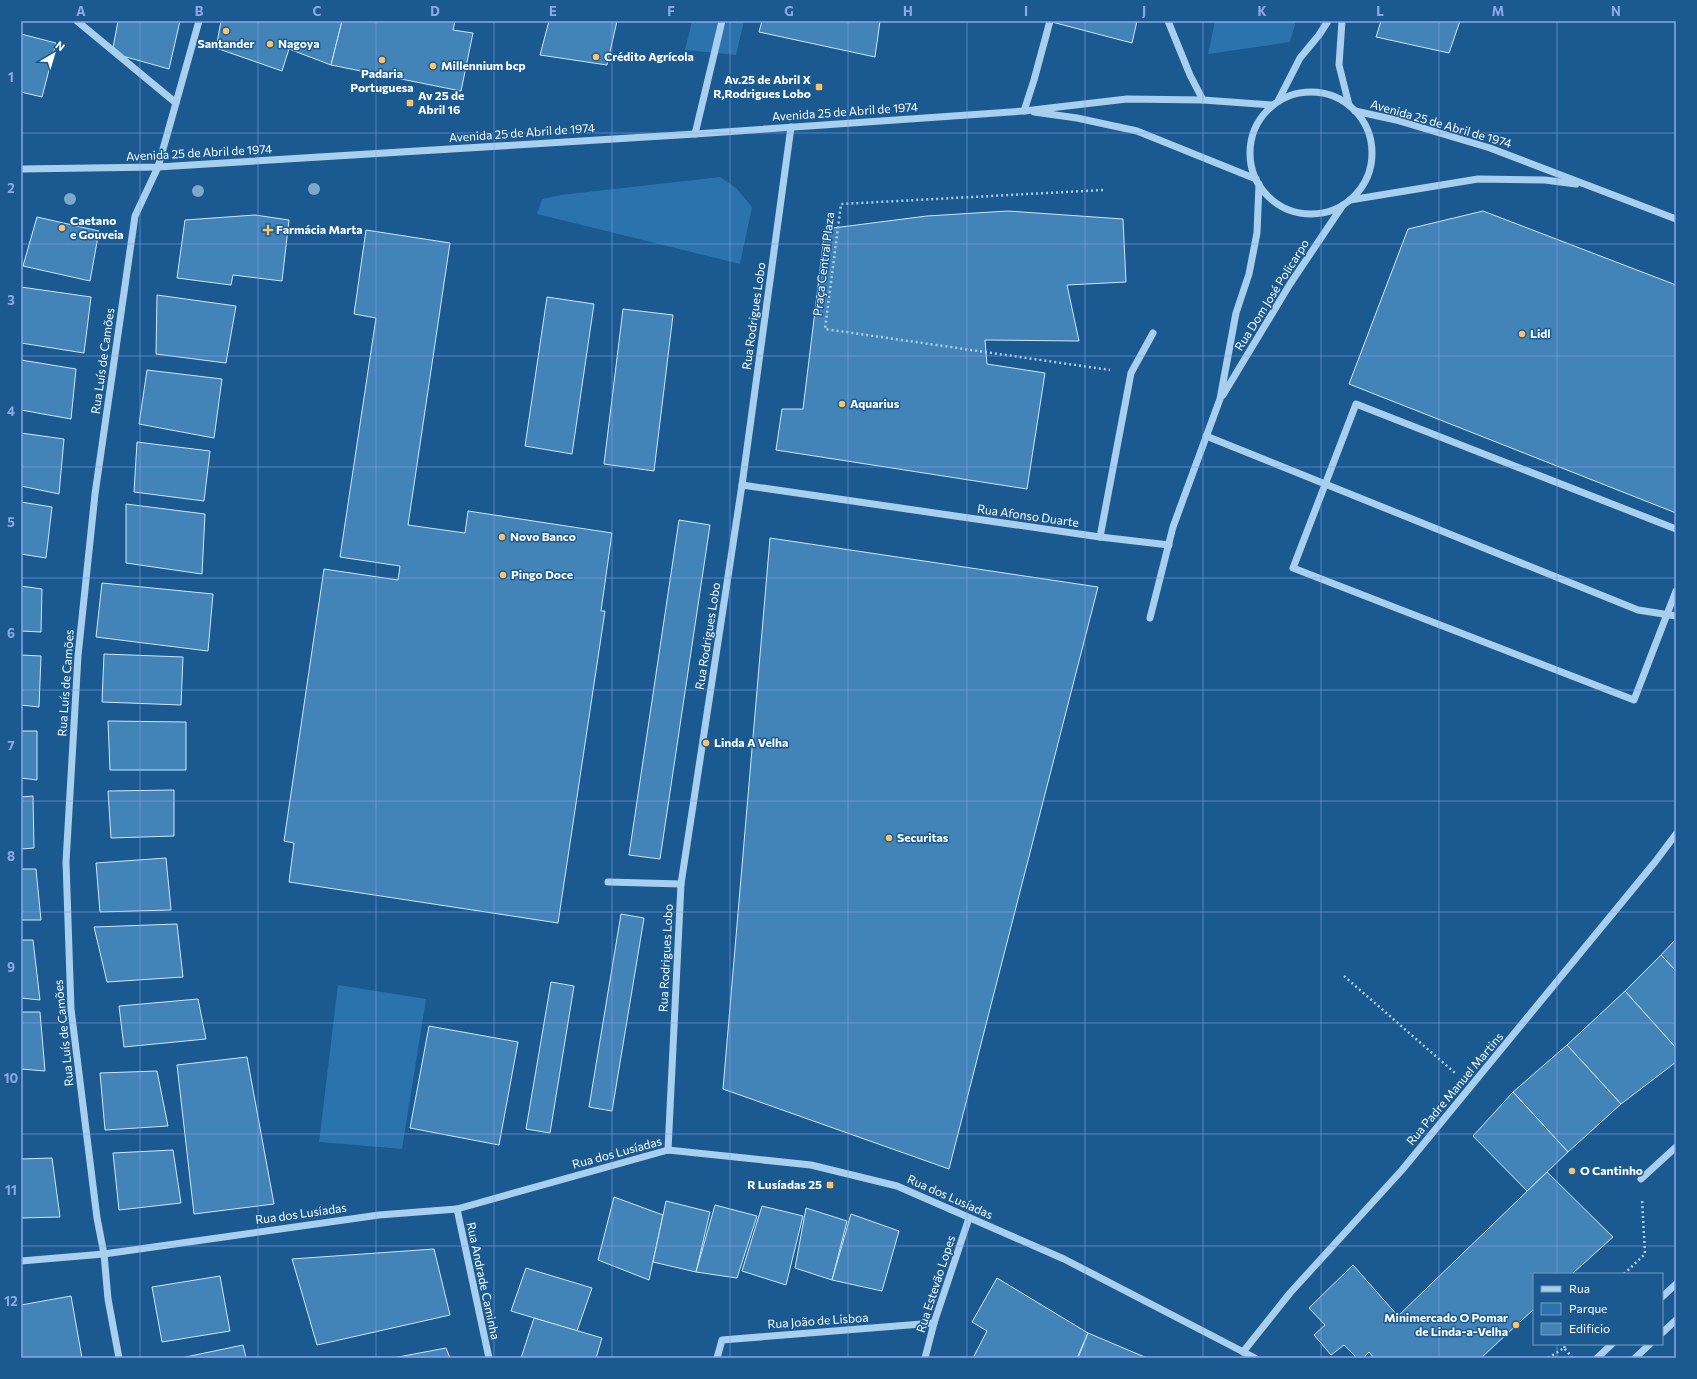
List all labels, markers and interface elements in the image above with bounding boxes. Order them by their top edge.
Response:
text: A [76,3,86,19]
text: B [195,3,204,19]
text: C [313,3,322,19]
text: D [430,3,440,19]
text: E [549,3,557,19]
text: F [667,3,675,19]
text: G [784,3,794,19]
text: H [903,3,913,19]
text: I [1024,3,1028,19]
text: J [1142,3,1146,19]
text: K [1257,3,1267,19]
text: L [1376,3,1384,19]
text: M [1492,3,1504,19]
text: N [1611,3,1621,19]
marker: Santander [221,26,231,36]
north arrow [34,34,74,74]
place label: Santander [197,36,255,50]
place label: Nagoya [278,36,320,50]
text: N [53,38,68,53]
marker: Nagoya [265,39,275,49]
place label: Crédito Agrícola [604,49,694,63]
marker: Crédito Agrícola [591,52,601,62]
marker: Padaria Portuguesa [377,55,387,65]
place label: Millennium bcp [441,58,526,72]
marker: Millennium bcp [428,61,438,71]
place label: Padaria Portuguesa [350,66,414,94]
text: 1 [8,69,14,85]
place label: Av.25 de Abril X R,Rodrigues Lobo [713,72,811,100]
marker: Av.25 de Abril X R,Rodrigues Lobo [814,82,824,92]
place label: Av 25 de Abril 16 [418,88,464,116]
street label: Avenida 25 de Abril de 1974 [1369,96,1514,150]
marker: Av 25 de Abril 16 [405,98,415,108]
street label: Avenida 25 de Abril de 1974 [771,99,918,123]
street label: Avenida 25 de Abril de 1974 [448,120,595,144]
street label: Avenida 25 de Abril de 1974 [126,141,272,163]
text: 2 [7,180,15,196]
street label: Praça Central Plaza [810,211,836,317]
place label: Caetano e Gouveia [70,213,124,241]
place label: Farmácia Marta [276,222,363,236]
marker: Caetano e Gouveia [57,223,67,233]
marker: Farmácia Marta [263,225,273,235]
street label: Rua Dom José Policarpo [1231,236,1312,353]
street label: Rua Rodrigues Lobo [739,261,767,371]
text: 3 [7,292,15,308]
street label: Rua Luís de Camões [88,307,116,415]
place label: Lidl [1530,326,1551,340]
marker: Lidl [1517,329,1527,339]
place label: Aquarius [850,396,900,410]
marker: Aquarius [837,399,847,409]
text: 4 [7,403,15,419]
street label: Rua Afonso Duarte [976,501,1080,529]
text: 5 [7,514,15,530]
place label: Novo Banco [510,529,576,543]
marker: Novo Banco [497,532,507,542]
place label: Pingo Doce [511,567,573,581]
marker: Pingo Doce [498,570,508,580]
street label: Rua Rodrigues Lobo [692,581,722,691]
text: 6 [7,625,15,641]
street label: Rua Luís de Camões [54,629,76,737]
place label: Linda A Velha [714,735,788,749]
text: 7 [7,737,15,753]
marker: Linda A Velha [701,738,711,748]
place label: Securitas [897,830,949,844]
marker: Securitas [884,833,894,843]
text: 8 [7,848,15,864]
street label: Rua Rodrigues Lobo [655,903,675,1012]
text: 9 [7,959,15,975]
street label: Rua Luís de Camões [50,979,76,1087]
street label: Rua Padre Manuel Martins [1403,1029,1506,1148]
text: 10 [4,1070,19,1086]
street label: Rua dos Lusíadas [570,1133,663,1171]
place label: O Cantinho [1580,1163,1643,1177]
marker: O Cantinho [1567,1166,1577,1176]
street label: Rua dos Lusíadas [906,1171,995,1221]
place label: R Lusíadas 25 [747,1177,822,1191]
marker: R Lusíadas 25 [825,1180,835,1190]
text: 11 [5,1182,17,1198]
street label: Rua dos Lusíadas [254,1200,347,1226]
street label: Rua Andrade Caminha [465,1221,503,1341]
street label: Rua Estevão Lopes [913,1233,957,1334]
legend [1533,1273,1663,1345]
text: Rua [1569,1281,1590,1295]
text: 12 [4,1293,18,1309]
text: Parque [1569,1301,1607,1315]
street label: Rua João de Lisboa [767,1309,869,1332]
place label: Minimercado O Pomar de Linda-a-Velha [1384,1310,1508,1338]
marker: Minimercado O Pomar de Linda-a-Velha [1511,1320,1521,1330]
text: Edifício [1569,1321,1610,1335]

